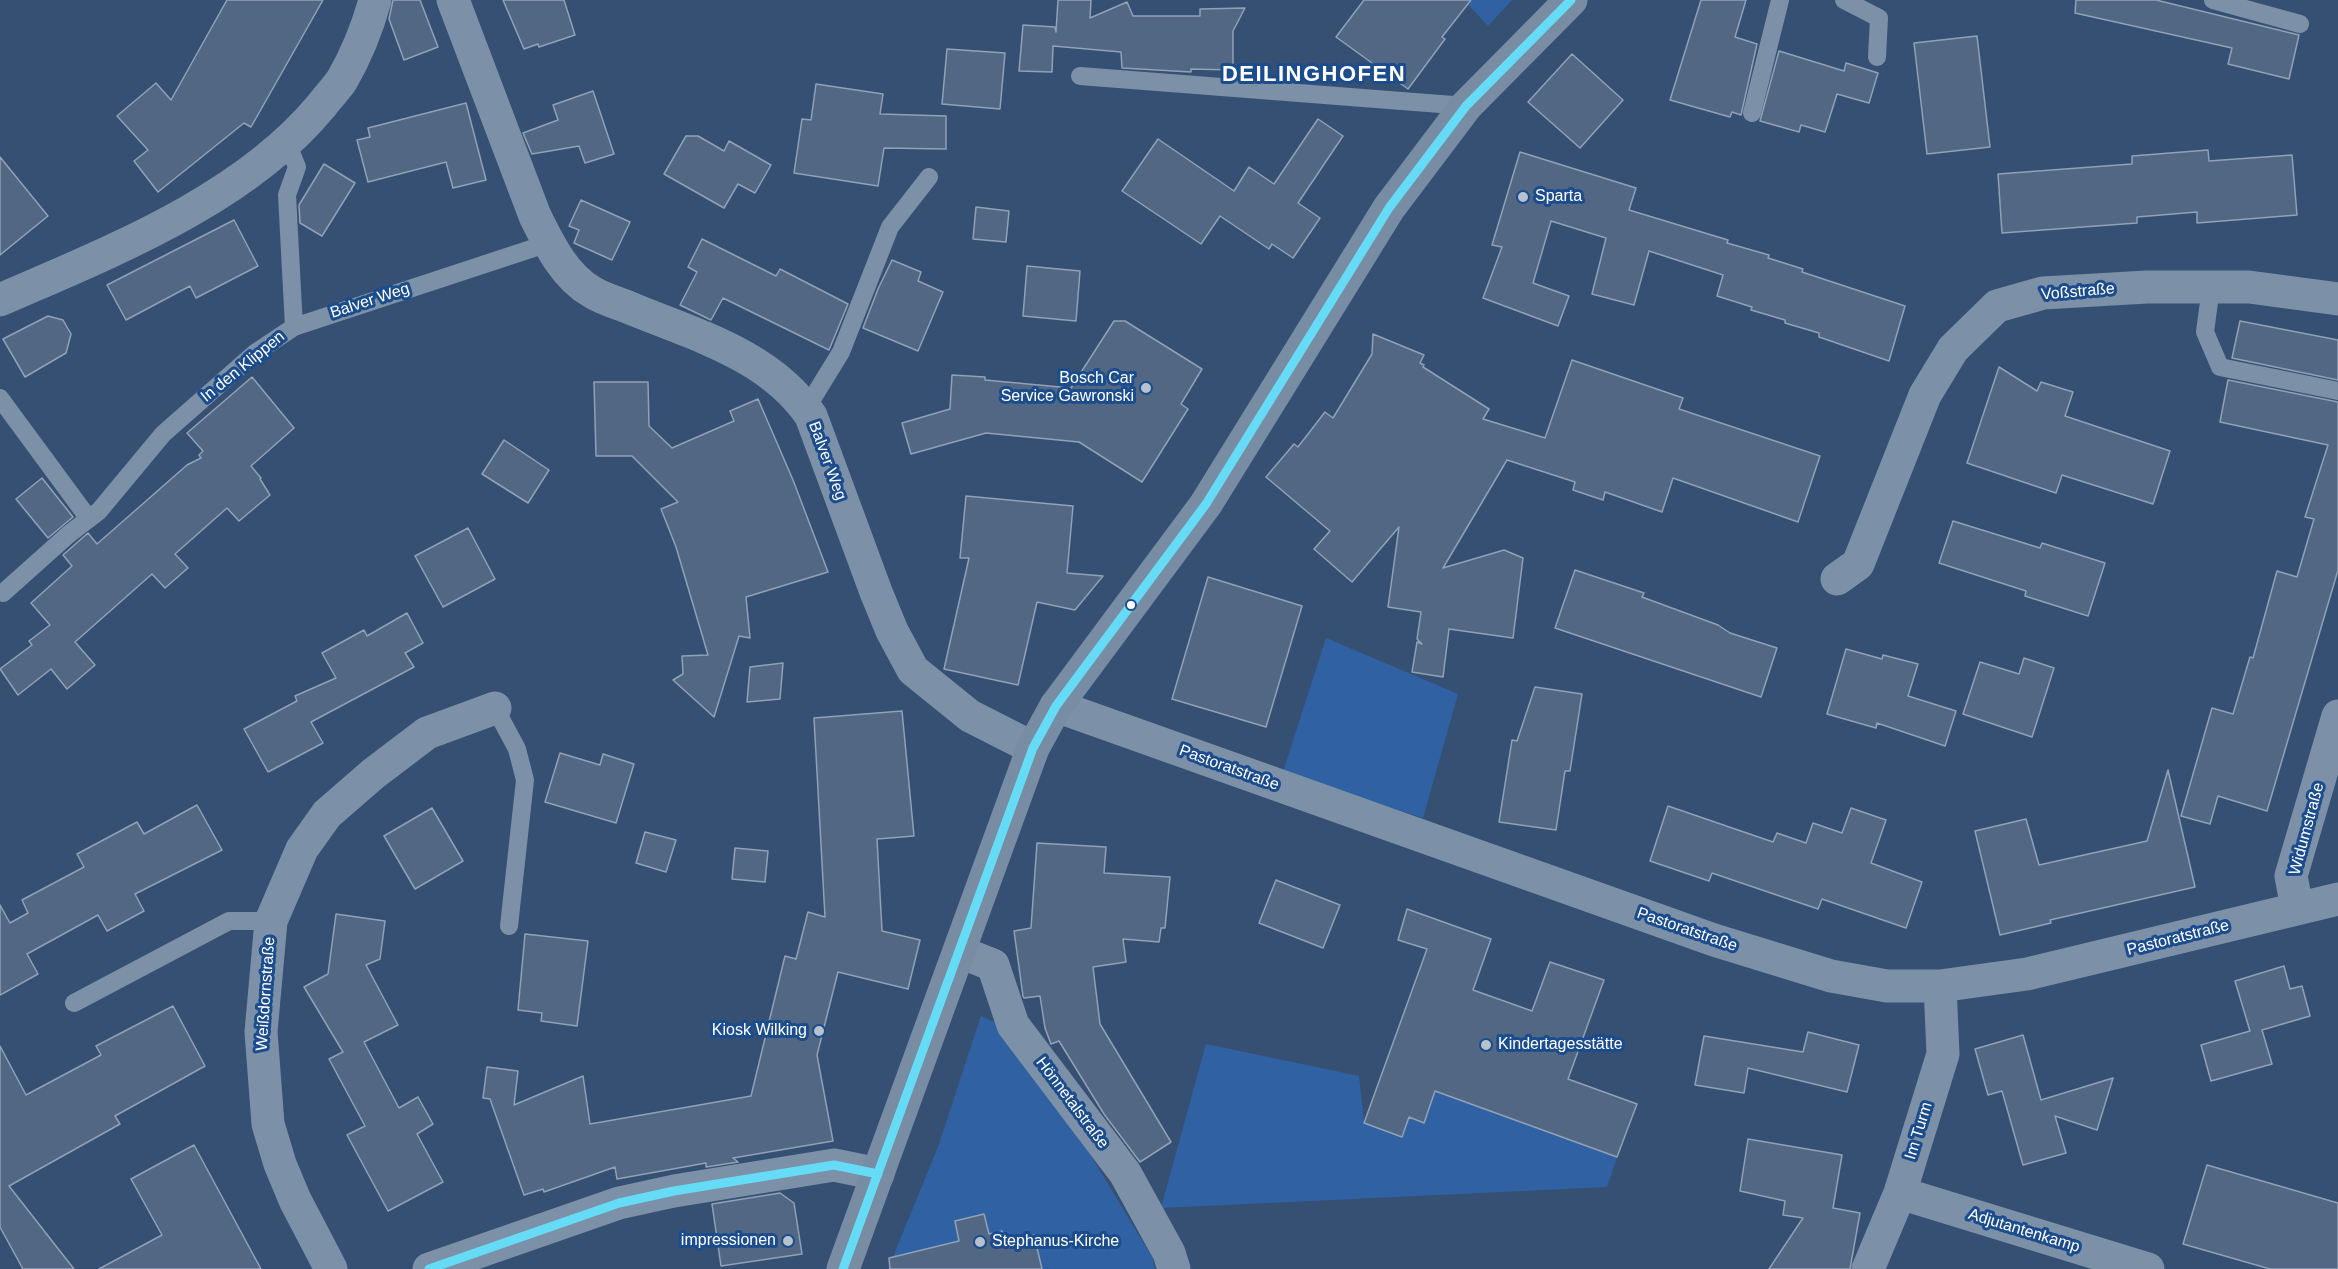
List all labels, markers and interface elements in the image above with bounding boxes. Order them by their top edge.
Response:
district label: DEILINGHOFEN [1222,62,1406,88]
place label: Sparta [1535,187,1582,207]
marker: Sparta [1516,190,1530,204]
street label: Balver Weg [328,279,412,323]
street label: Voßstraße [2040,279,2116,305]
street label: In den Klippen [197,327,289,407]
place label: Bosch Car Service Gawronski [1001,369,1134,407]
marker: Bosch Car Service Gawronski [1139,381,1153,395]
street label: Balver Weg [804,419,850,503]
unlabelled marker [1125,599,1137,611]
street label: Pastoratstraße [1176,741,1282,795]
street label: Widumstraße [2285,781,2329,877]
street label: Pastoratstraße [1634,904,1740,956]
street label: Pastoratstraße [2125,916,2231,960]
street label: Weißdornstraße [252,936,280,1052]
place label: Kiosk Wilking [712,1021,807,1041]
marker: Kiosk Wilking [812,1024,826,1038]
place label: Kindertagesstätte [1498,1035,1623,1055]
marker: Kindertagesstätte [1479,1038,1493,1052]
street label: Hönnetalstraße [1031,1054,1113,1152]
street label: Im Turm [1901,1100,1937,1162]
street label: Adjutantenkamp [1966,1205,2082,1257]
place label: impressionen [681,1231,776,1251]
place label: Stephanus-Kirche [992,1232,1119,1252]
marker: impressionen [781,1234,795,1248]
marker: Stephanus-Kirche [973,1235,987,1249]

